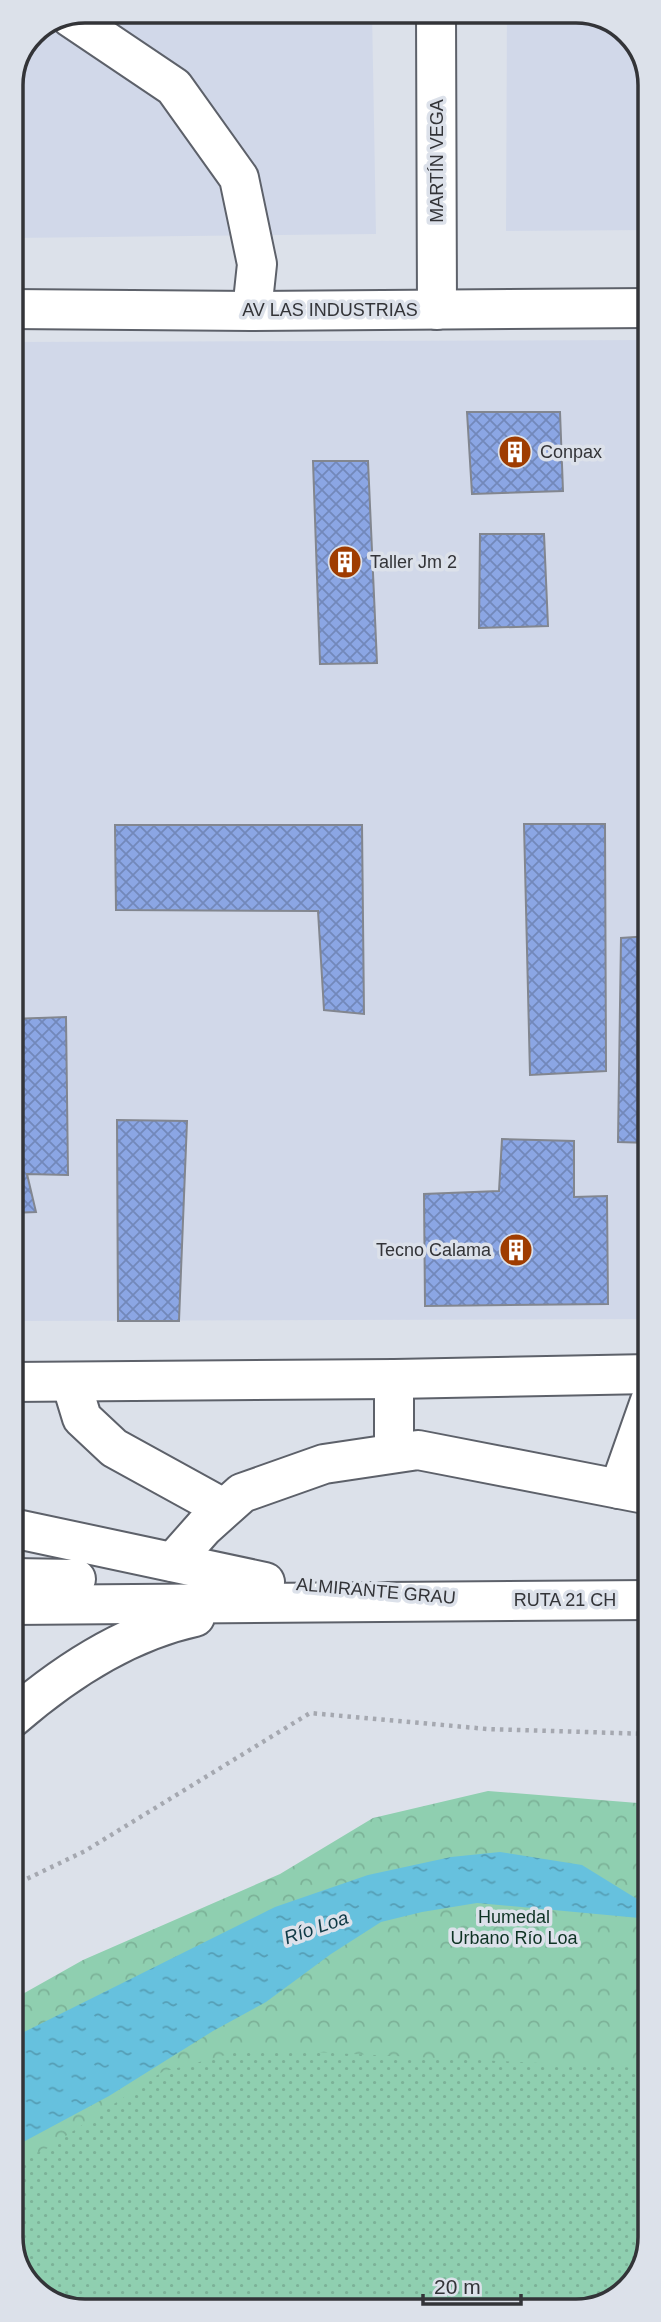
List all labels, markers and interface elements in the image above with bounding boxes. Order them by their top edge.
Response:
street label: MARTÍN VEGA [427,99,447,223]
street label: AV LAS INDUSTRIAS [242,300,418,320]
building icon: Conpax [496,433,534,471]
place label: Conpax [540,442,602,462]
building icon: Taller Jm 2 [326,543,364,581]
place label: Taller Jm 2 [370,552,457,572]
building icon: Tecno Calama [497,1231,535,1269]
place label: Tecno Calama [376,1240,492,1260]
street label: ALMIRANTE GRAU [295,1574,457,1608]
street label: RUTA 21 CH [514,1590,616,1610]
water label: Río Loa [281,1907,351,1948]
park label: Humedal Urbano Río Loa [450,1907,579,1948]
scale bar [423,2262,521,2306]
text: 20 m [434,2275,481,2298]

